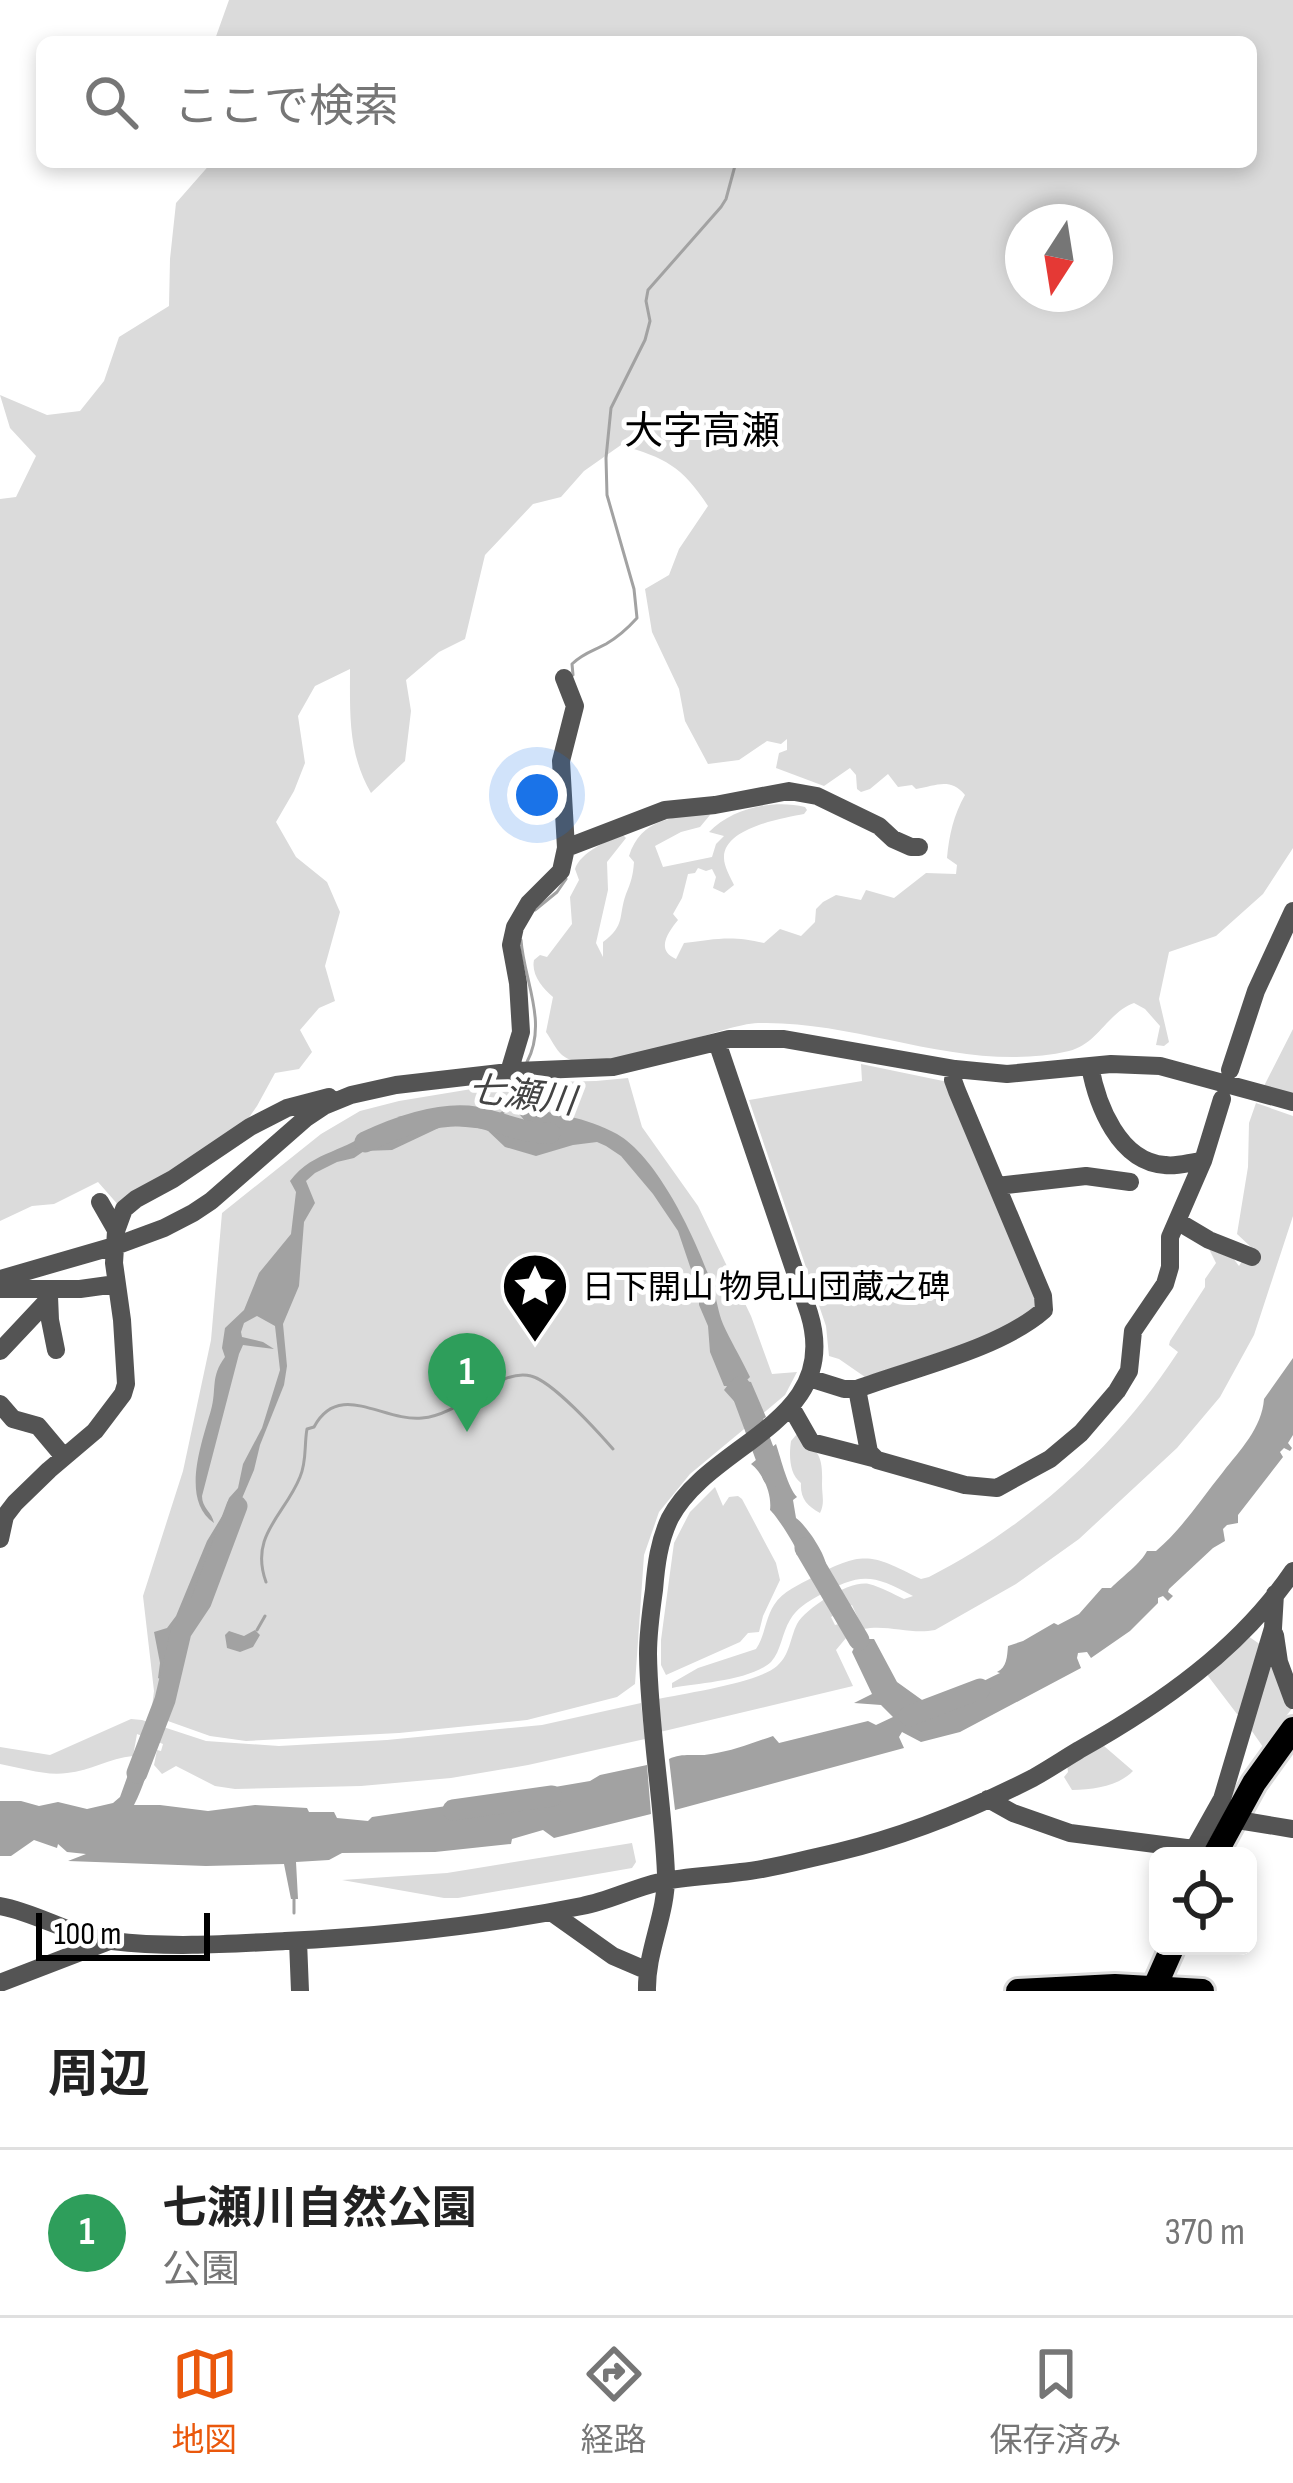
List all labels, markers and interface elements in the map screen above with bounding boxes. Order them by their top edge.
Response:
search box [36,36,1257,168]
icon: search [78,69,144,135]
text: ここで検索 [174,80,399,135]
north arrow [1005,204,1113,312]
district label: 大字高瀬 [624,409,780,456]
your location [507,765,567,825]
water label: 七瀬川 [465,1069,582,1125]
place icon: 日下開山 物見山団蔵之碑 [500,1251,570,1345]
place label: 日下開山 物見山団蔵之碑 [582,1268,950,1308]
pin: 1 [428,1333,506,1432]
map controls [1149,1847,1257,1955]
button: locate [1149,1847,1257,1955]
scale bar [36,1907,210,1960]
text: 100 m [54,1914,121,1954]
text: 周辺 [48,2045,150,2106]
text: 七瀬川自然公園 [162,2182,477,2237]
text: 1 [79,2209,95,2256]
text: 370 m [1165,2209,1245,2256]
text: 公園 [162,2247,240,2294]
tab: 地図 [172,2341,238,2461]
tab: 経路 [581,2341,647,2461]
tab: 保存済み [990,2341,1122,2461]

